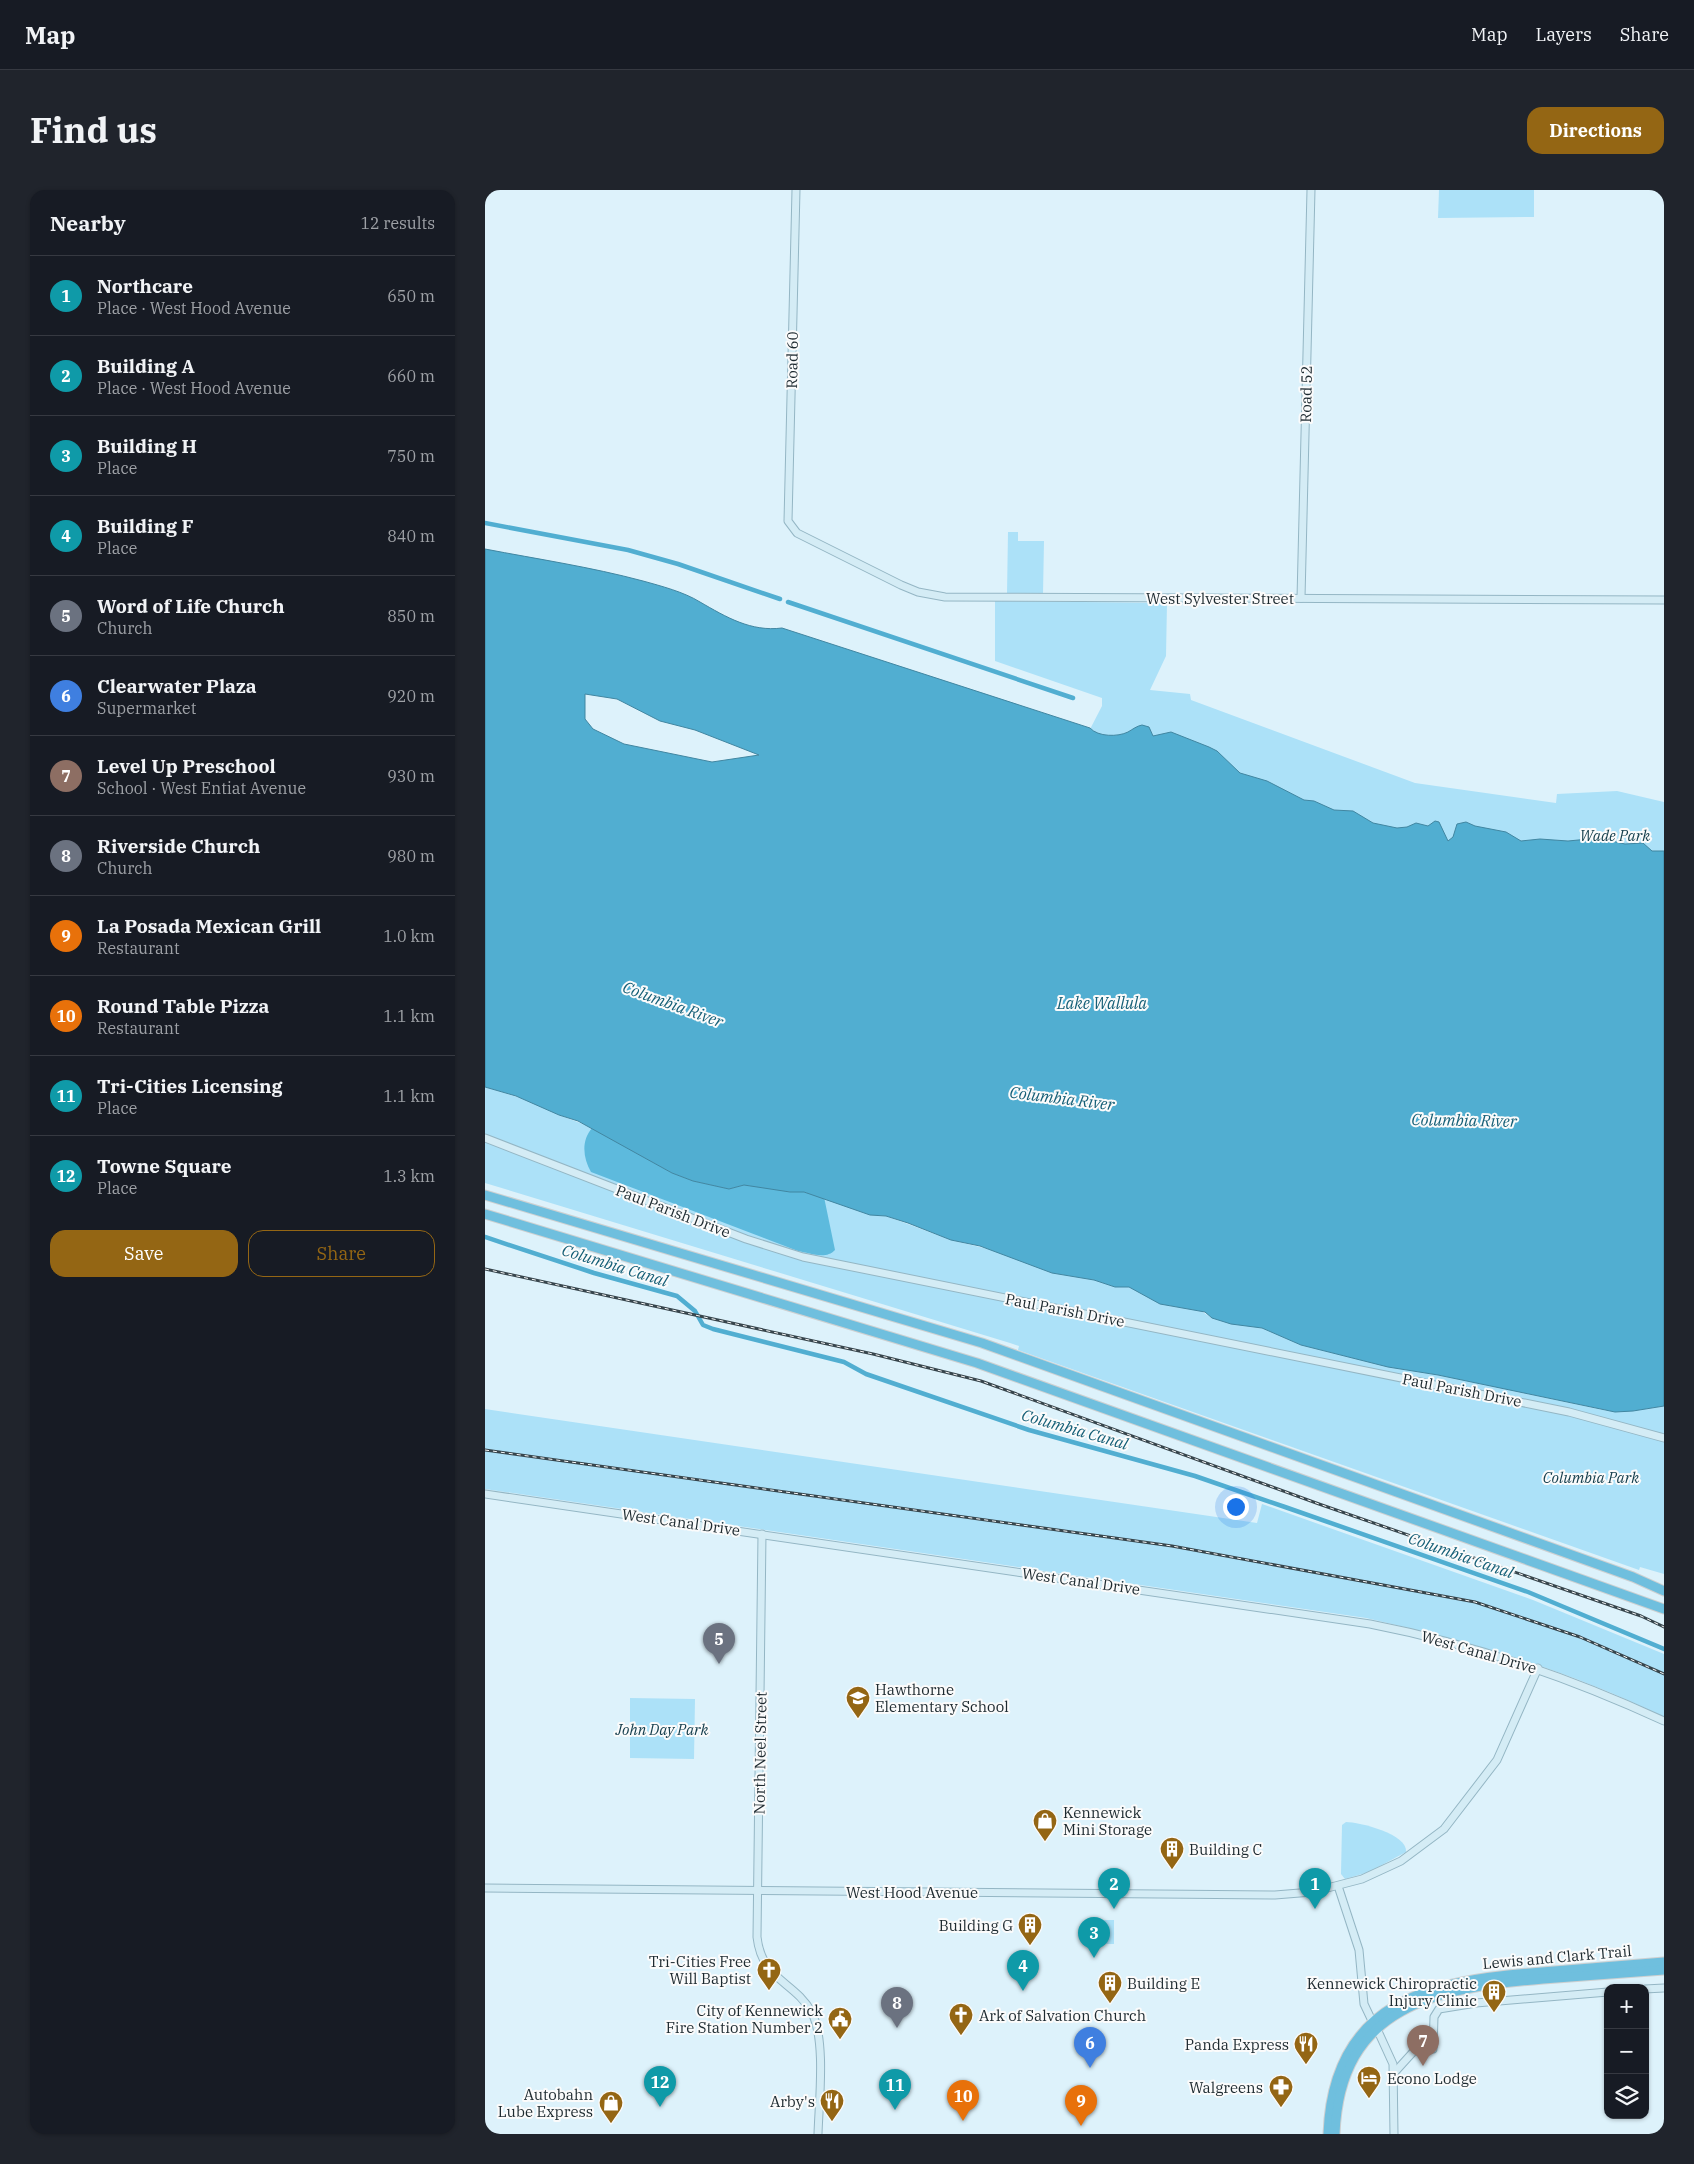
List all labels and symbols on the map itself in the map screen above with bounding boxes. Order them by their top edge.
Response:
street label: Road 60 [782,331,802,389]
street label: Road 52 [1296,365,1316,423]
street label: West Sylvester Street [1146,589,1294,608]
park label: Wade Park [1580,826,1650,845]
water label: Columbia River [620,977,727,1032]
water label: Lake Wallula [1056,993,1147,1013]
water label: Columbia River [1008,1082,1117,1114]
water label: Columbia River [1411,1109,1518,1131]
street label: Paul Parish Drive [613,1180,733,1242]
water label: Columbia Canal [560,1239,671,1291]
street label: Paul Parish Drive [1004,1289,1126,1331]
street label: Paul Parish Drive [1401,1369,1523,1411]
water label: Columbia Canal [1020,1404,1131,1454]
park label: Columbia Park [1543,1468,1639,1487]
your location [1223,1494,1249,1520]
street label: West Canal Drive [621,1504,741,1540]
water label: Columbia Canal [1406,1528,1517,1582]
street label: West Canal Drive [1021,1563,1141,1599]
pin: 5 [703,1623,735,1664]
street label: West Canal Drive [1419,1626,1539,1678]
place label: Hawthorne Elementary School [875,1680,1009,1716]
school or university icon: Hawthorne Elementary School [845,1685,871,1719]
street label: North Neel Street [749,1691,771,1815]
park label: John Day Park [614,1720,709,1739]
place label: Kennewick Mini Storage [1063,1803,1152,1839]
shop icon: Kennewick Mini Storage [1032,1808,1058,1842]
building icon: Building C [1159,1836,1185,1870]
place label: Building C [1189,1840,1262,1859]
pin: 2 [1098,1868,1130,1909]
pin: 1 [1299,1868,1331,1909]
street label: West Hood Avenue [846,1883,978,1902]
building icon: Building G [1017,1912,1043,1946]
place label: Building G [939,1916,1013,1935]
pin: 3 [1078,1917,1110,1958]
street label: Lewis and Clark Trail [1482,1941,1632,1973]
pin: 4 [1007,1950,1039,1991]
place label: Tri-Cities Free Will Baptist [649,1952,751,1988]
church icon: Tri-Cities Free Will Baptist [756,1957,782,1991]
building icon: Building E [1097,1970,1123,2004]
place label: Building E [1127,1974,1200,1993]
place label: Kennewick Chiropractic Injury Clinic [1307,1974,1477,2010]
building icon: Kennewick Chiropractic Injury Clinic [1481,1979,1507,2013]
pin: 8 [881,1987,913,2028]
place label: City of Kennewick Fire Station Number 2 [666,2001,823,2037]
church icon: Ark of Salvation Church [948,2002,974,2036]
public building icon: City of Kennewick Fire Station Number 2 [827,2006,853,2040]
place label: Ark of Salvation Church [979,2006,1146,2025]
pin: 7 [1407,2025,1439,2066]
pin: 6 [1074,2027,1106,2068]
restaurant icon: Panda Express [1293,2031,1319,2065]
place label: Panda Express [1185,2035,1289,2054]
hotel icon: Econo Lodge [1356,2065,1382,2099]
pin: 12 [644,2066,676,2107]
pin: 11 [879,2069,911,2110]
place label: Econo Lodge [1387,2069,1477,2088]
pharmacy icon: Walgreens [1268,2074,1294,2108]
place label: Walgreens [1189,2078,1263,2097]
pin: 10 [947,2080,979,2121]
place label: Autobahn Lube Express [498,2085,593,2121]
pin: 9 [1065,2085,1097,2126]
restaurant icon: Arby's [819,2088,845,2122]
shop icon: Autobahn Lube Express [598,2090,624,2124]
place label: Arby's [770,2092,815,2111]

